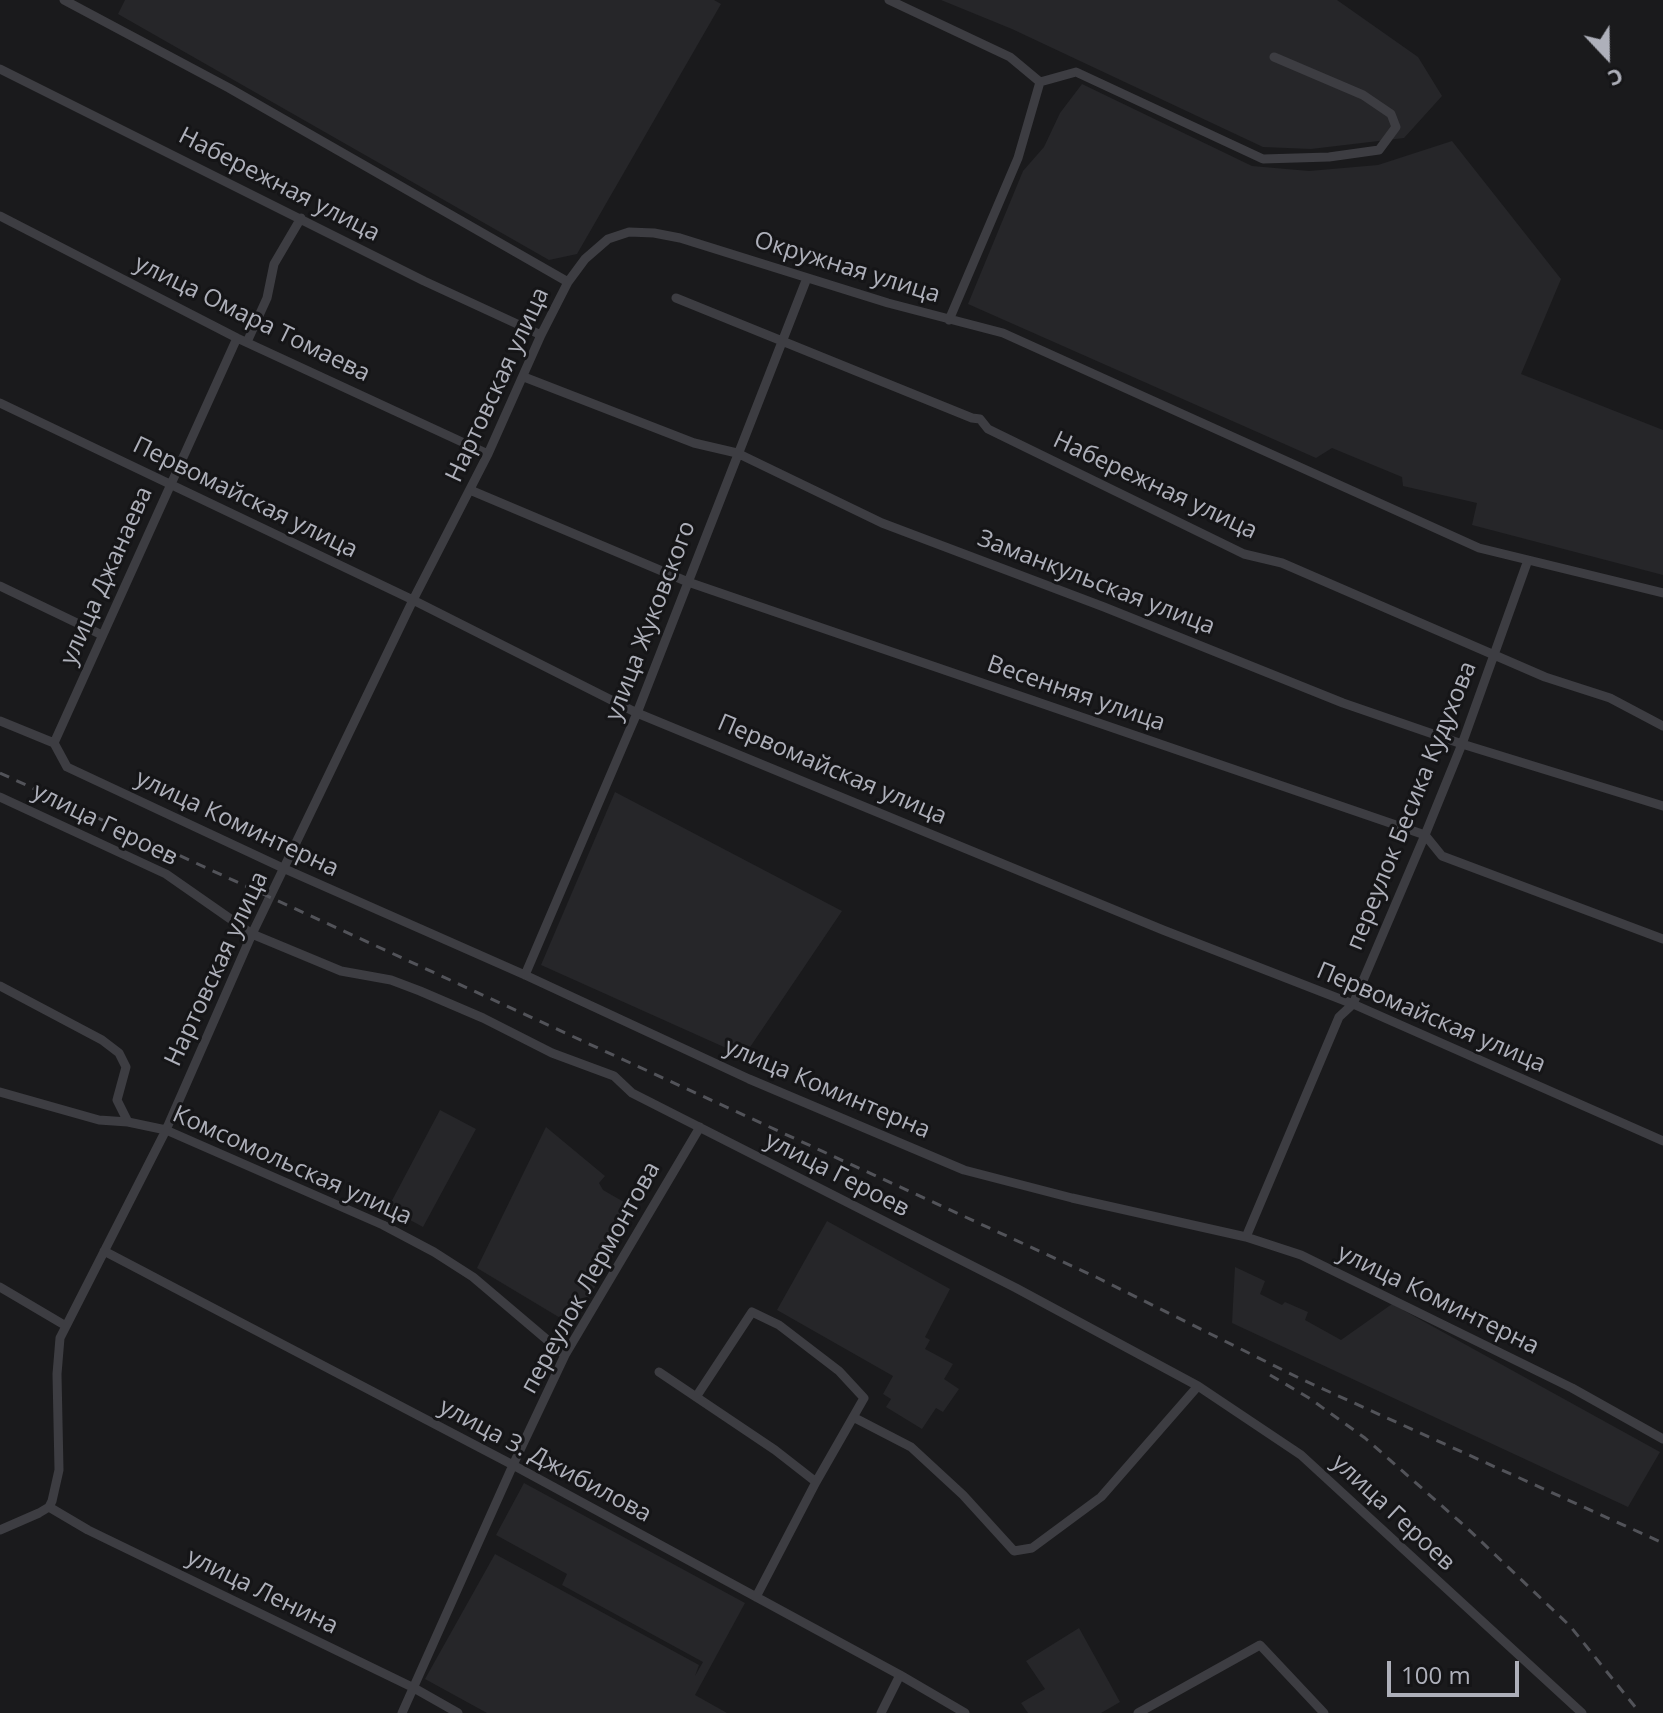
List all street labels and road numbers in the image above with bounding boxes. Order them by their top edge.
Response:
street label: Набережная улица [174,122,384,248]
street label: Окружная улица [751,226,943,310]
street label: улица Омара Томаева [129,249,375,389]
street label: Нартовская улица [440,283,556,487]
street label: Набережная улица [1048,426,1262,546]
street label: Первомайская улица [128,431,362,565]
street label: улица Джанаева [55,482,159,670]
street label: улица Жуковского [600,517,702,725]
street label: Заманкульская улица [973,524,1219,642]
street label: Весенняя улица [983,650,1169,738]
street label: переулок Бесика Кудухова [1341,657,1483,955]
street label: Первомайская улица [713,709,951,831]
street label: улица Коминтерна [131,764,343,884]
street label: улица Героев [28,777,182,873]
street label: Нартовская улица [159,867,275,1071]
street label: Первомайская улица [1312,957,1550,1079]
street label: улица Коминтерна [720,1033,934,1145]
street label: Комсомольская улица [168,1100,416,1232]
street label: улица Героев [760,1126,914,1224]
street label: переулок Лермонтова [515,1157,667,1399]
street label: улица Коминтерна [1333,1239,1543,1361]
street label: улица З. Джибилова [434,1393,656,1529]
street label: улица Героев [1325,1449,1461,1577]
street label: улица Ленина [182,1543,342,1641]

